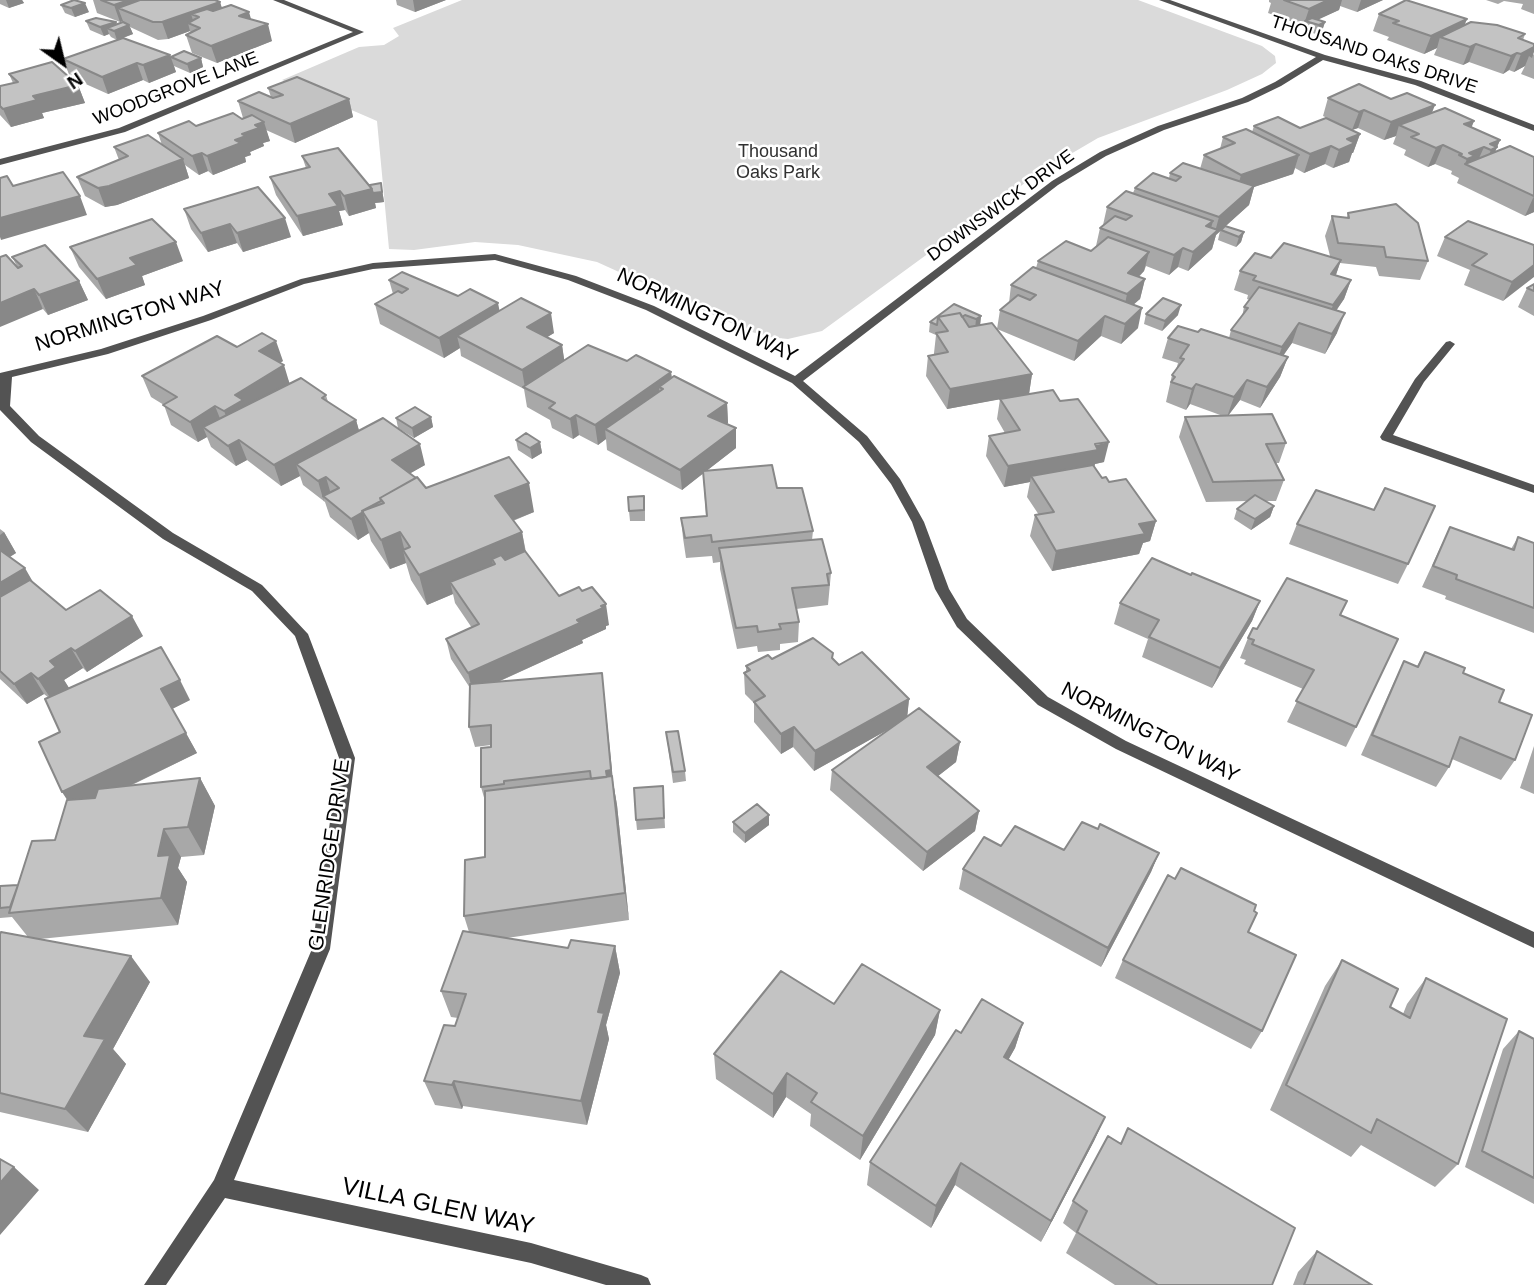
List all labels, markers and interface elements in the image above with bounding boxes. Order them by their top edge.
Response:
street label: THOUSAND OAKS DRIVE [1268,11,1480,99]
north arrow [28,28,98,98]
street label: WOODGROVE LANE [90,48,262,130]
text: N [63,68,87,93]
park label: Thousand Oaks Park [736,141,820,184]
street label: DOWNSWICK DRIVE [923,146,1079,266]
street label: NORMINGTON WAY [613,263,801,369]
street label: NORMINGTON WAY [32,276,228,358]
street label: NORMINGTON WAY [1057,677,1243,789]
street label: GLENRIDGE DRIVE [304,757,356,953]
street label: VILLA GLEN WAY [339,1173,537,1241]

